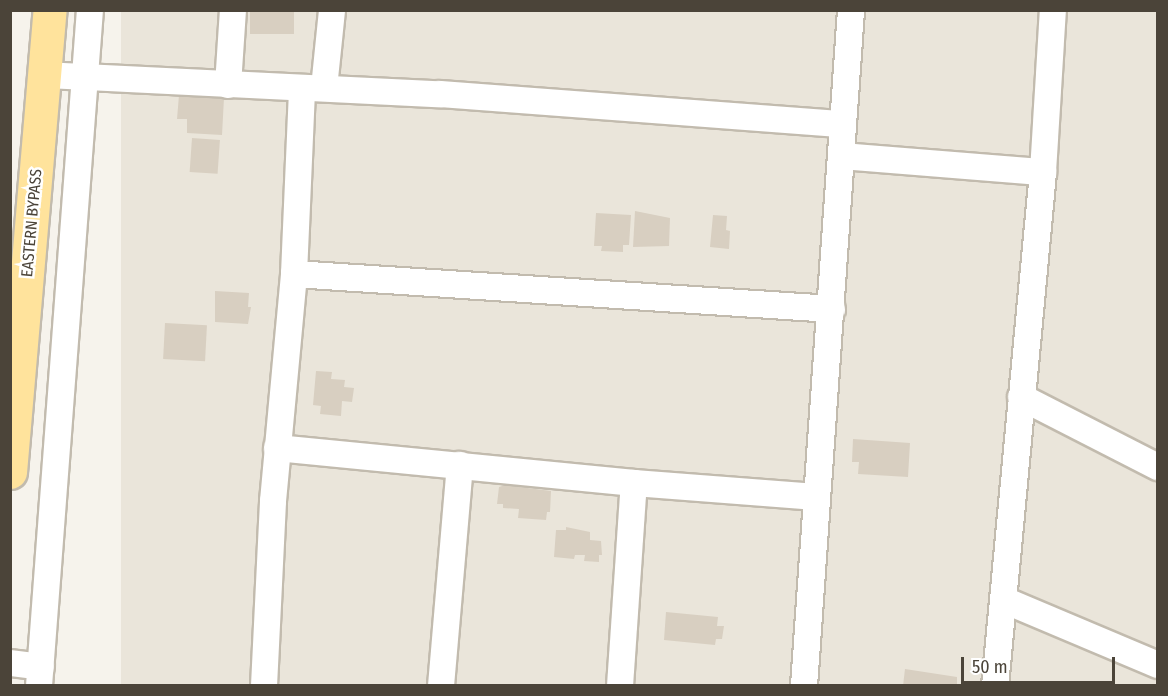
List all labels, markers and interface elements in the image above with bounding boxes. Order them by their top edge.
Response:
street label: EASTERN BYPASS [18,168,46,278]
scale bar [964,645,1118,683]
text: 50 m [972,656,1008,678]

